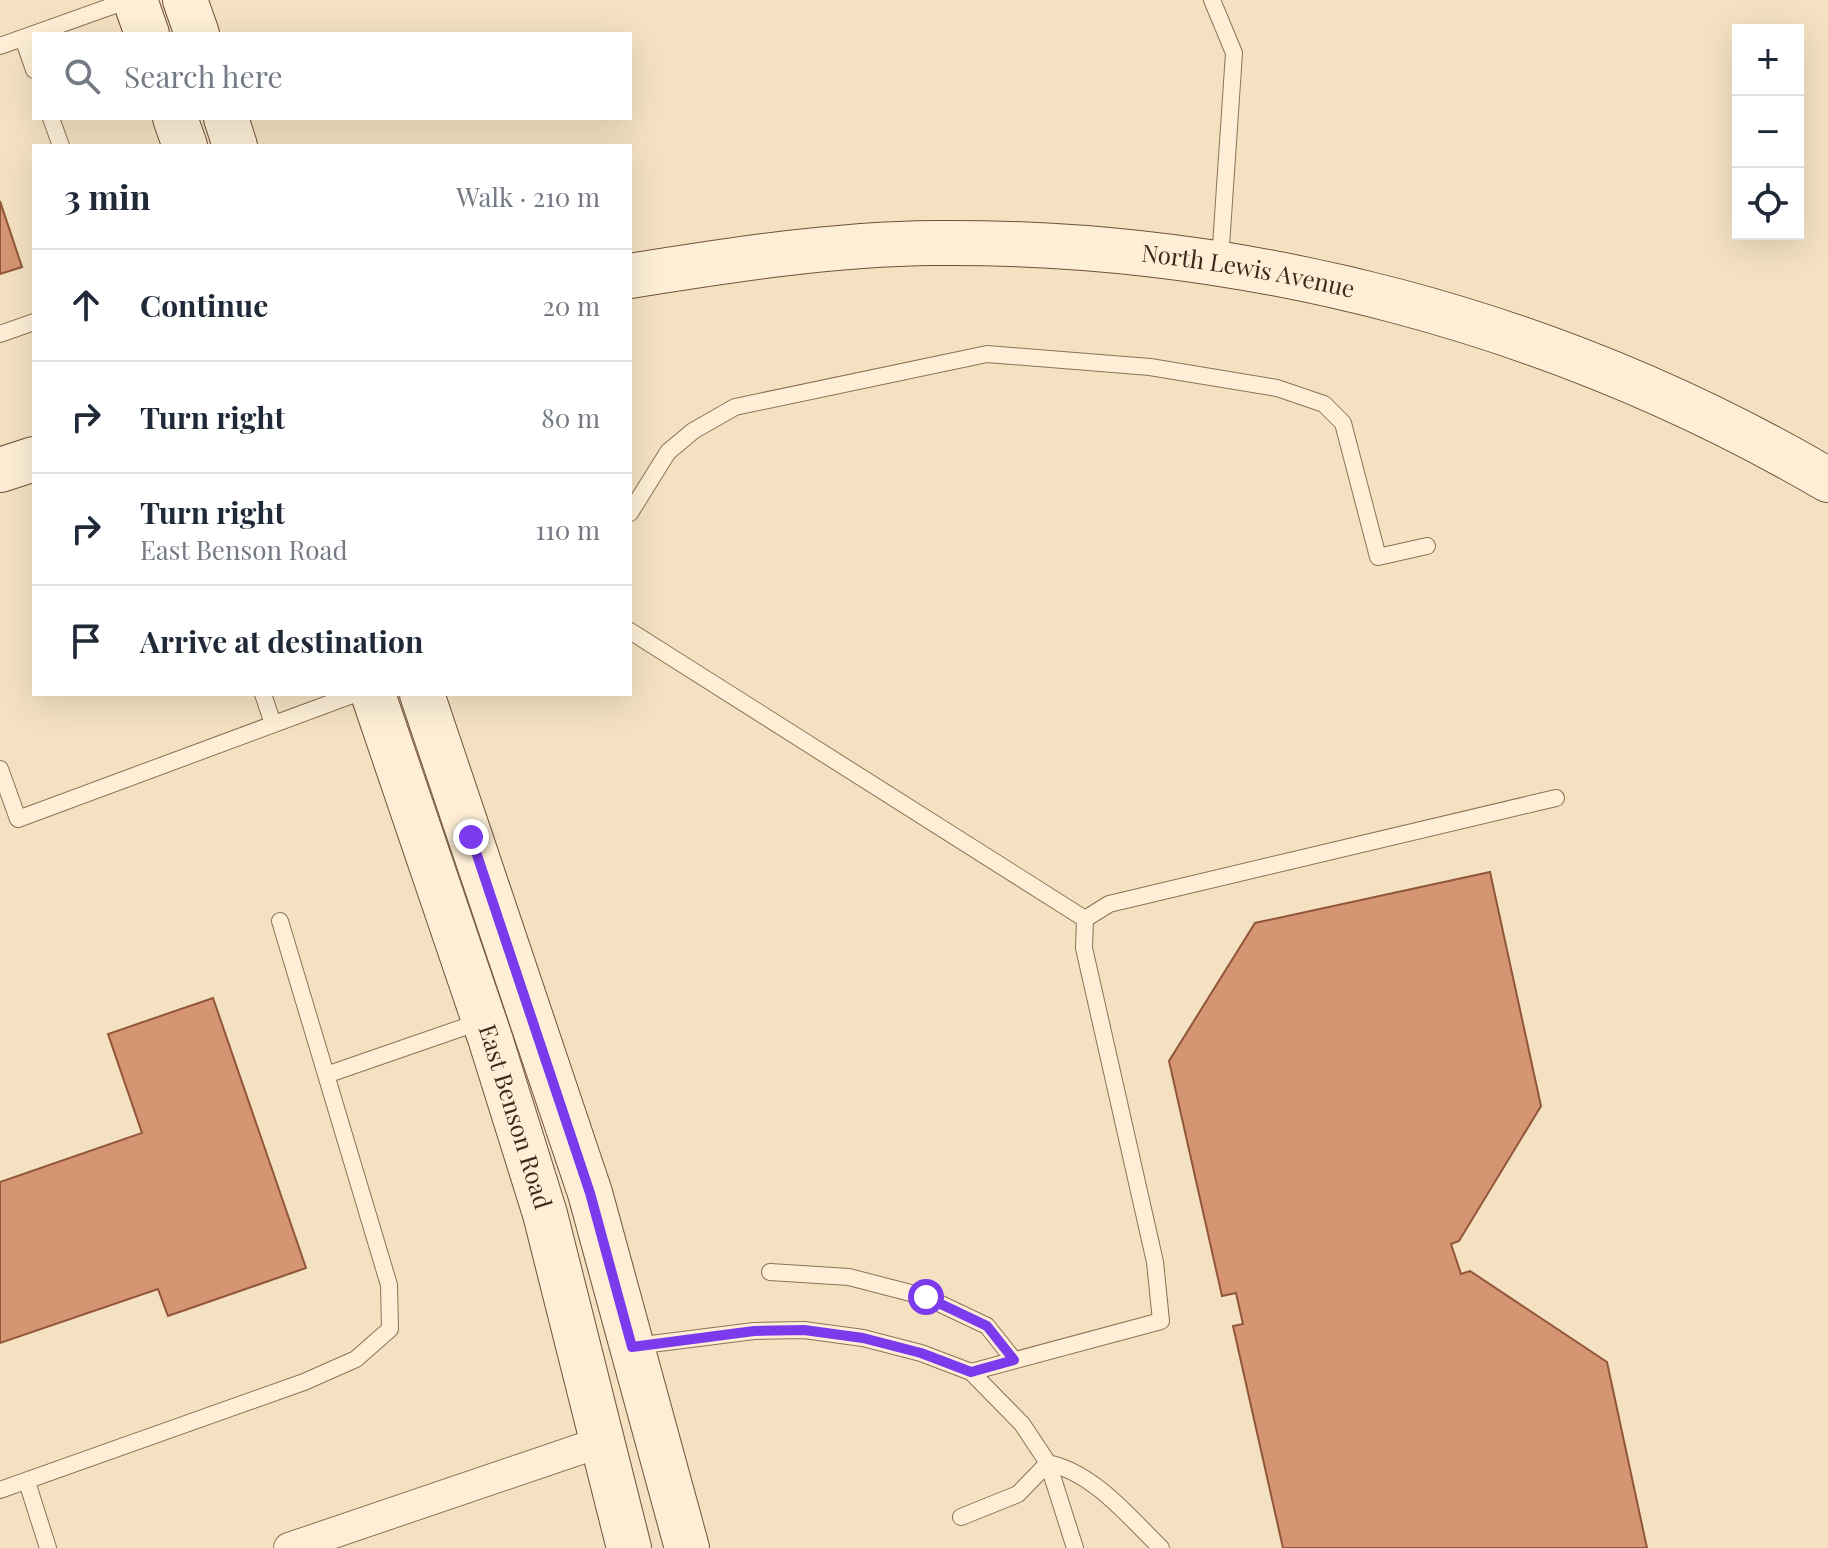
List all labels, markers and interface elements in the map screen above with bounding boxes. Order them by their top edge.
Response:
map controls [1732,24,1804,240]
button: + [1732,24,1804,96]
search box [32,32,632,120]
icon: search [60,54,104,98]
text: Search here [124,56,283,96]
button: − [1732,96,1804,168]
button: locate [1732,168,1804,240]
text: 3 min [64,173,151,219]
text: Walk · 210 m [456,179,600,214]
street label: North Lewis Avenue [1140,236,1358,304]
icon: ahead [64,283,108,327]
text: Continue [140,285,268,325]
text: 20 m [542,288,600,323]
icon: right [64,395,108,439]
text: Turn right [140,397,285,437]
text: 80 m [541,400,600,435]
text: Turn right [140,492,285,532]
icon: right [64,507,108,551]
text: 110 m [536,512,600,547]
text: East Benson Road [140,532,348,567]
icon: arrive [64,619,108,663]
text: Arrive at destination [140,621,423,661]
route end [453,819,489,855]
street label: East Benson Road [473,1020,560,1213]
route start [908,1279,944,1315]

